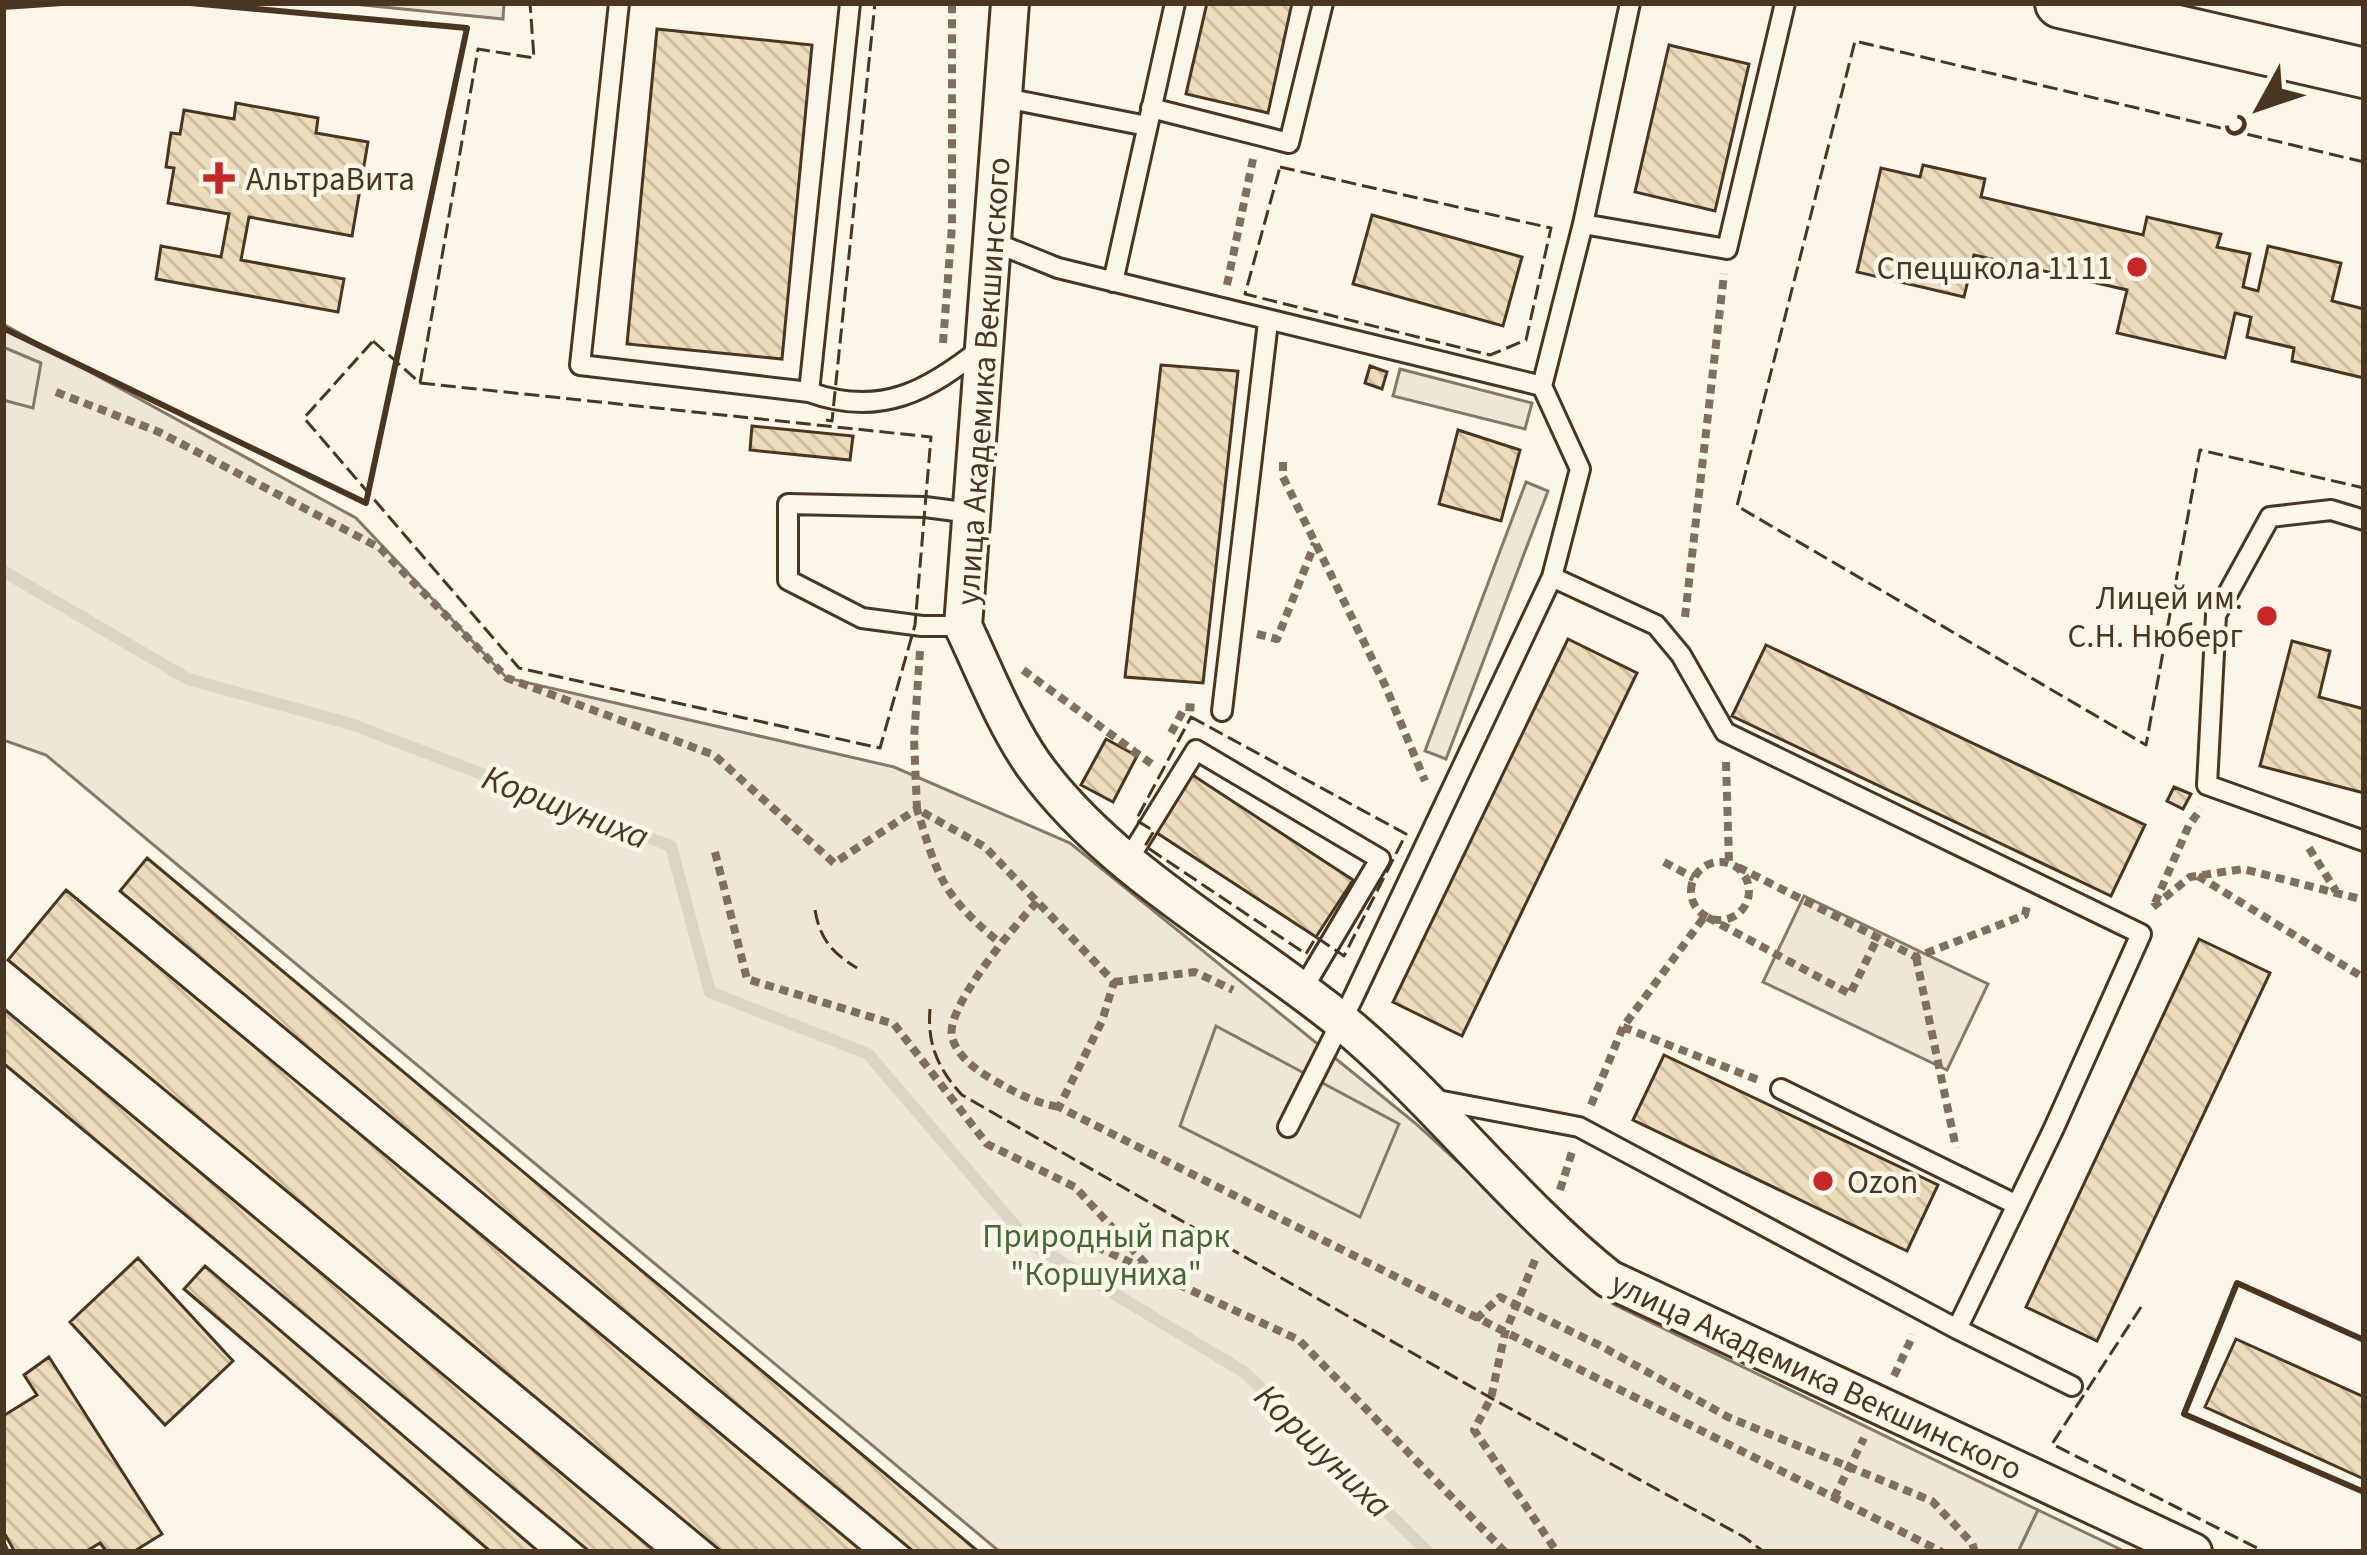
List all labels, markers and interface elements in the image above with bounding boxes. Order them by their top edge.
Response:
north arrow [2199,48,2319,168]
text: С [2213,104,2261,149]
street label: улица Академика Векшинского [944,155,1023,607]
place label: АльтраВита [246,156,415,203]
marker: АльтраВита [203,162,235,194]
place label: Спецшкола 1111 [1876,245,2113,292]
marker: Спецшкола 1111 [2124,254,2150,280]
place label: Лицей им. С.Н. Нюберг [2068,575,2243,660]
marker: Лицей им. С.Н. Нюберг [2254,603,2280,629]
water label: Коршуниха [475,752,656,863]
place label: Ozon [1847,1159,1918,1206]
marker: Ozon [1810,1168,1836,1194]
park label: Природный парк "Коршуниха" [982,1213,1230,1298]
street label: улица Академика Векшинского [1603,1260,2030,1493]
water label: Коршуниха [1242,1372,1404,1530]

